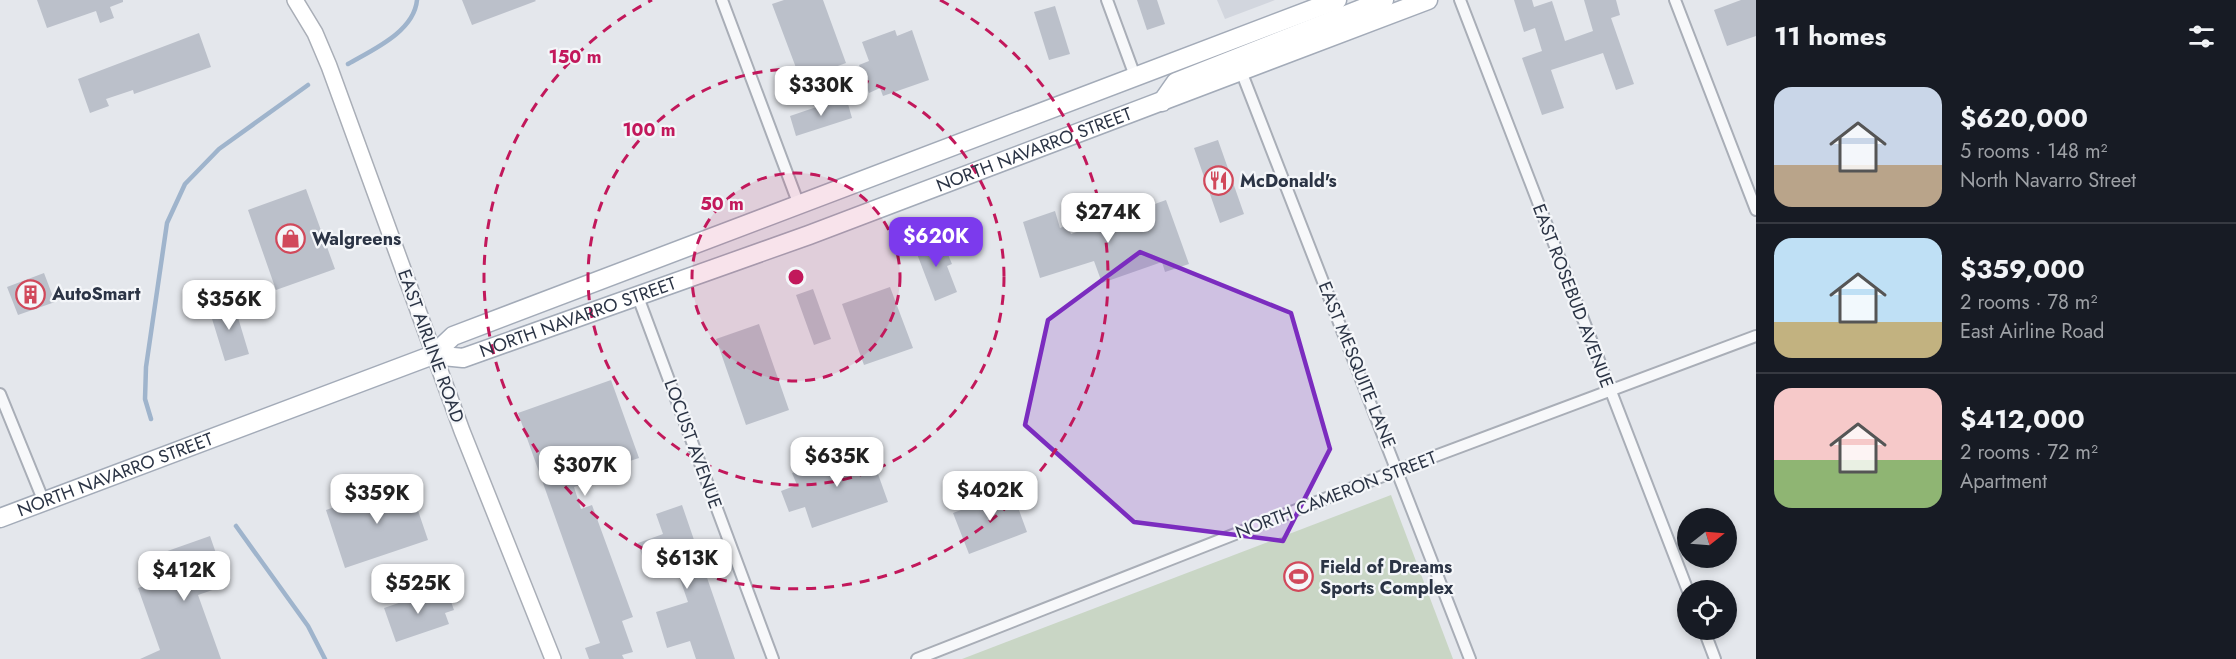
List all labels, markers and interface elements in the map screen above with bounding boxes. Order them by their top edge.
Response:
text: 11 homes [1774,17,1886,55]
icon: filters [2185,20,2218,53]
text: 150 m [549,44,601,70]
pin: $330K [779,66,863,117]
text: $330K [789,71,853,100]
text: $620,000 [1960,99,2088,137]
street label: NORTH NAVARRO STREET [932,100,1136,199]
icon: home [1822,111,1894,183]
text: 100 m [622,117,676,143]
text: 5 rooms · 148 m² [1960,137,2107,166]
restaurant icon: McDonald's [1203,165,1235,197]
text: North Navarro Street [1960,166,2136,195]
place label: McDonald's [1240,168,1337,194]
text: 50 m [700,191,744,217]
pin: $274K [1066,193,1150,244]
text: $274K [1075,198,1141,227]
street label: EAST ROSEBUD AVENUE [1526,200,1620,392]
pin: $620K [894,217,978,268]
text: $620K [903,222,969,251]
shop icon: Walgreens [275,223,307,255]
place label: Walgreens [312,226,401,252]
text: $359,000 [1960,250,2085,288]
icon: home [1822,262,1894,334]
street label: EAST AIRLINE ROAD [391,266,471,426]
centre of rings [786,267,806,287]
street label: NORTH NAVARRO STREET [476,270,680,364]
building icon: AutoSmart [15,278,47,310]
street label: EAST MESQUITE LANE [1312,278,1402,452]
pin: $356K [187,280,271,331]
place label: AutoSmart [51,281,141,307]
text: $356K [196,285,262,314]
text: 2 rooms · 78 m² [1960,288,2097,317]
text: East Airline Road [1960,317,2104,346]
street label: LOCUST AVENUE [658,376,728,512]
text: $412,000 [1960,400,2085,438]
icon: home [1822,412,1894,484]
street label: NORTH NAVARRO STREET [14,426,217,523]
pin: $635K [795,437,879,488]
text: 2 rooms · 72 m² [1960,438,2098,467]
text: $635K [804,442,870,471]
street label: NORTH CAMERON STREET [1232,444,1441,545]
pin: $307K [543,446,627,497]
text: $307K [553,451,617,480]
text: Apartment [1960,467,2047,496]
pin: $402K [948,471,1032,522]
pin: $359K [335,474,419,525]
text: $402K [957,476,1023,505]
text: $359K [344,479,410,508]
north arrow [1677,508,1737,568]
map controls [1677,508,1737,640]
pin: $613K [645,539,729,590]
text: $613K [656,544,718,573]
pin: $412K [142,551,226,602]
place label: Field of Dreams Sports Complex [1320,554,1454,601]
text: $412K [152,556,216,585]
sports icon: Field of Dreams Sports Complex [1283,561,1315,593]
pin: $525K [376,564,460,615]
text: $525K [385,569,451,598]
button: locate [1677,580,1737,640]

